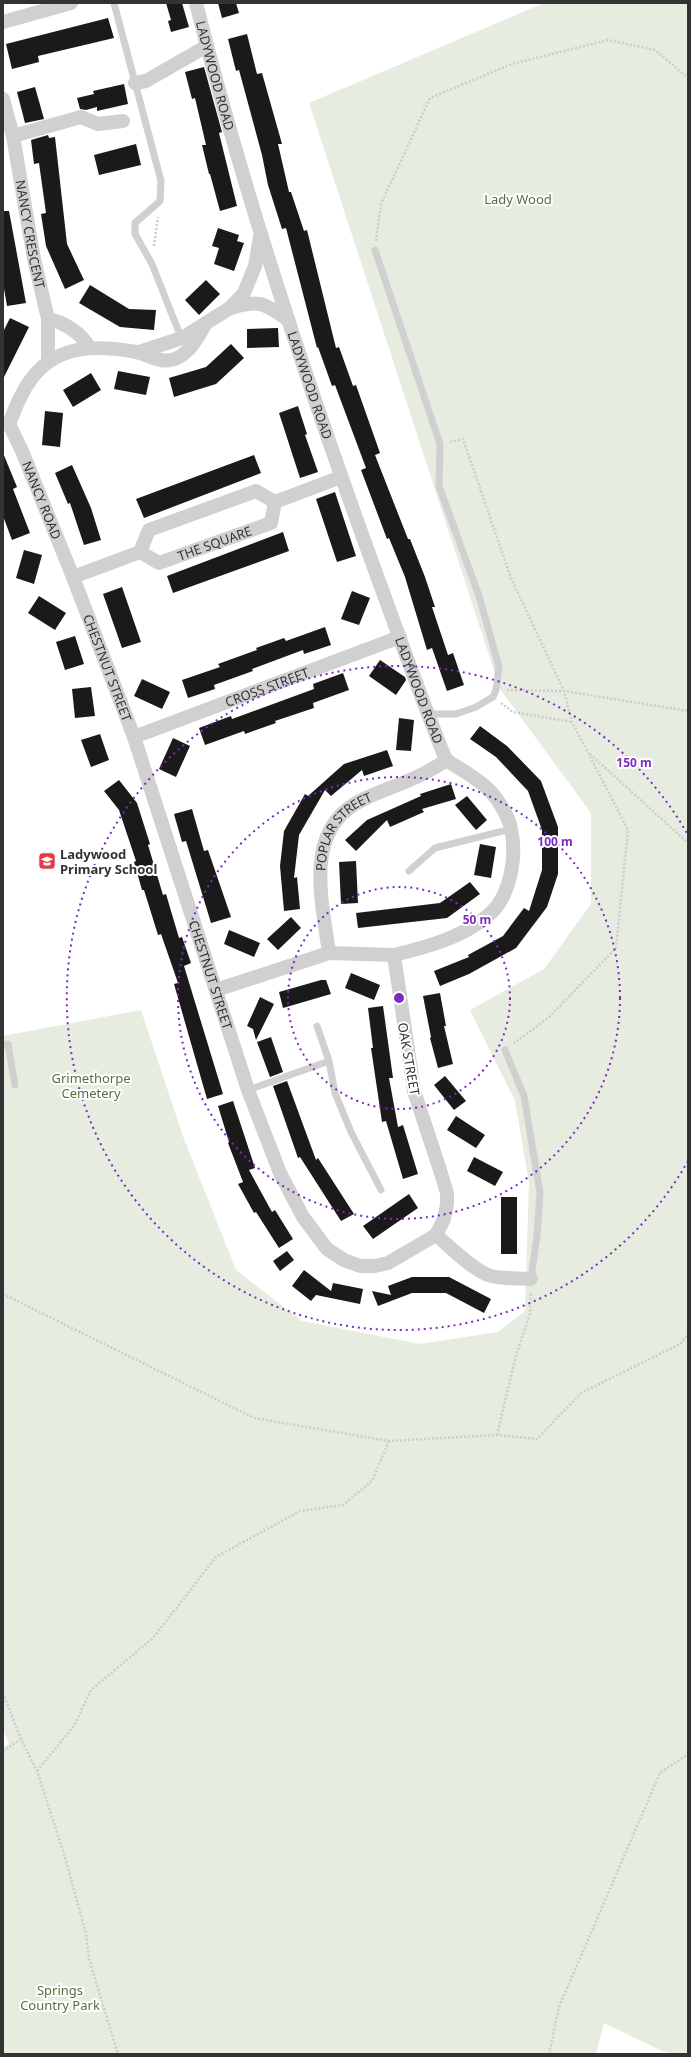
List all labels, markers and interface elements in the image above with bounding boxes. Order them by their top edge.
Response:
street label: LADYWOOD ROAD [192,19,239,132]
street label: NANCY CRESCENT [12,178,50,291]
park label: Lady Wood [484,190,552,208]
street label: LADYWOOD ROAD [284,329,337,442]
street label: NANCY ROAD [18,458,66,542]
street label: THE SQUARE [175,522,254,565]
street label: CHESTNUT STREET [79,611,137,725]
street label: LADYWOOD ROAD [391,634,448,746]
street label: CROSS STREET [222,663,312,711]
text: 150 m [616,754,652,771]
street label: POPLAR STREET [311,787,375,871]
text: 100 m [537,833,573,850]
place label: Ladywood Primary School [60,845,157,878]
school or university icon: Ladywood Primary School [37,851,57,871]
text: 50 m [463,911,491,928]
street label: CHESTNUT STREET [185,918,237,1032]
centre of rings [392,991,406,1005]
street label: OAK STREET [394,1021,424,1098]
park label: Grimethorpe Cemetery [52,1069,130,1102]
park label: Springs Country Park [20,1981,100,2014]

